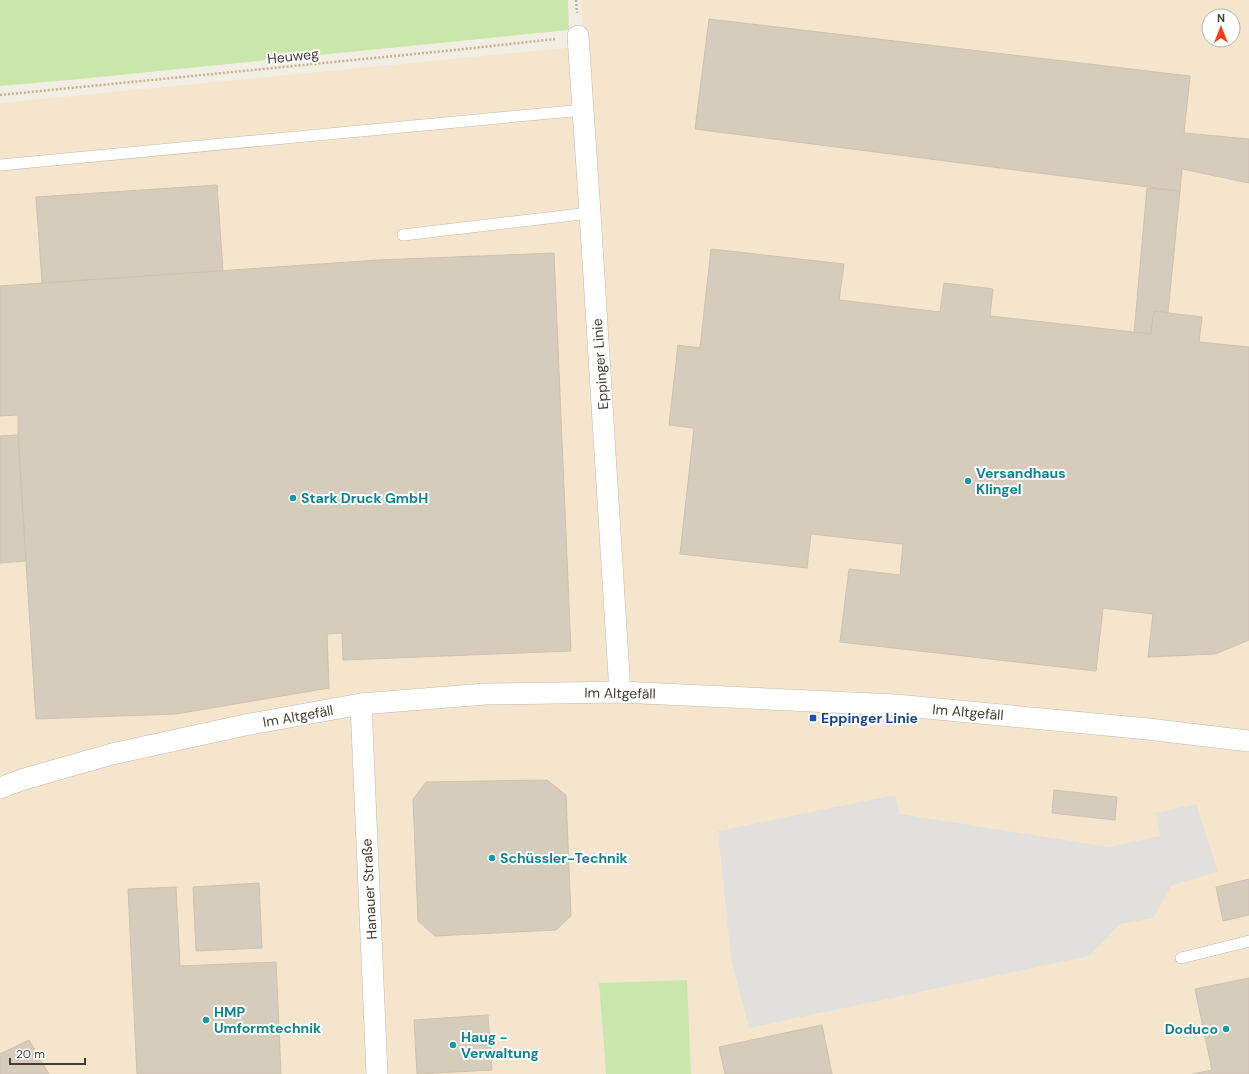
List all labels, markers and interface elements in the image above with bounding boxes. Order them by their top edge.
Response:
north arrow [1201,8,1241,48]
text: N [1217,11,1225,25]
street label: Heuweg [266,44,320,68]
street label: Eppinger Linie [588,318,612,410]
place label: Versandhaus Klingel [976,464,1066,498]
marker: Versandhaus Klingel [963,476,973,486]
place label: Stark Druck GmbH [301,489,428,507]
marker: Stark Druck GmbH [288,493,298,503]
street label: Im Altgefäll [584,683,656,703]
street label: Im Altgefäll [932,700,1004,724]
street label: Im Altgefäll [261,701,335,731]
place label: Eppinger Linie [821,709,918,727]
marker: Eppinger Linie [808,713,818,723]
street label: Hanauer Straße [357,838,381,940]
place label: Schüssler-Technik [500,849,628,867]
marker: Schüssler-Technik [487,853,497,863]
place label: HMP Umformtechnik [214,1003,321,1037]
marker: HMP Umformtechnik [201,1015,211,1025]
place label: Doduco [1165,1020,1218,1038]
marker: Doduco [1221,1024,1231,1034]
place label: Haug - Verwaltung [461,1028,539,1062]
scale bar [10,1040,85,1066]
marker: Haug - Verwaltung [448,1040,458,1050]
text: 20 m [16,1046,45,1062]

